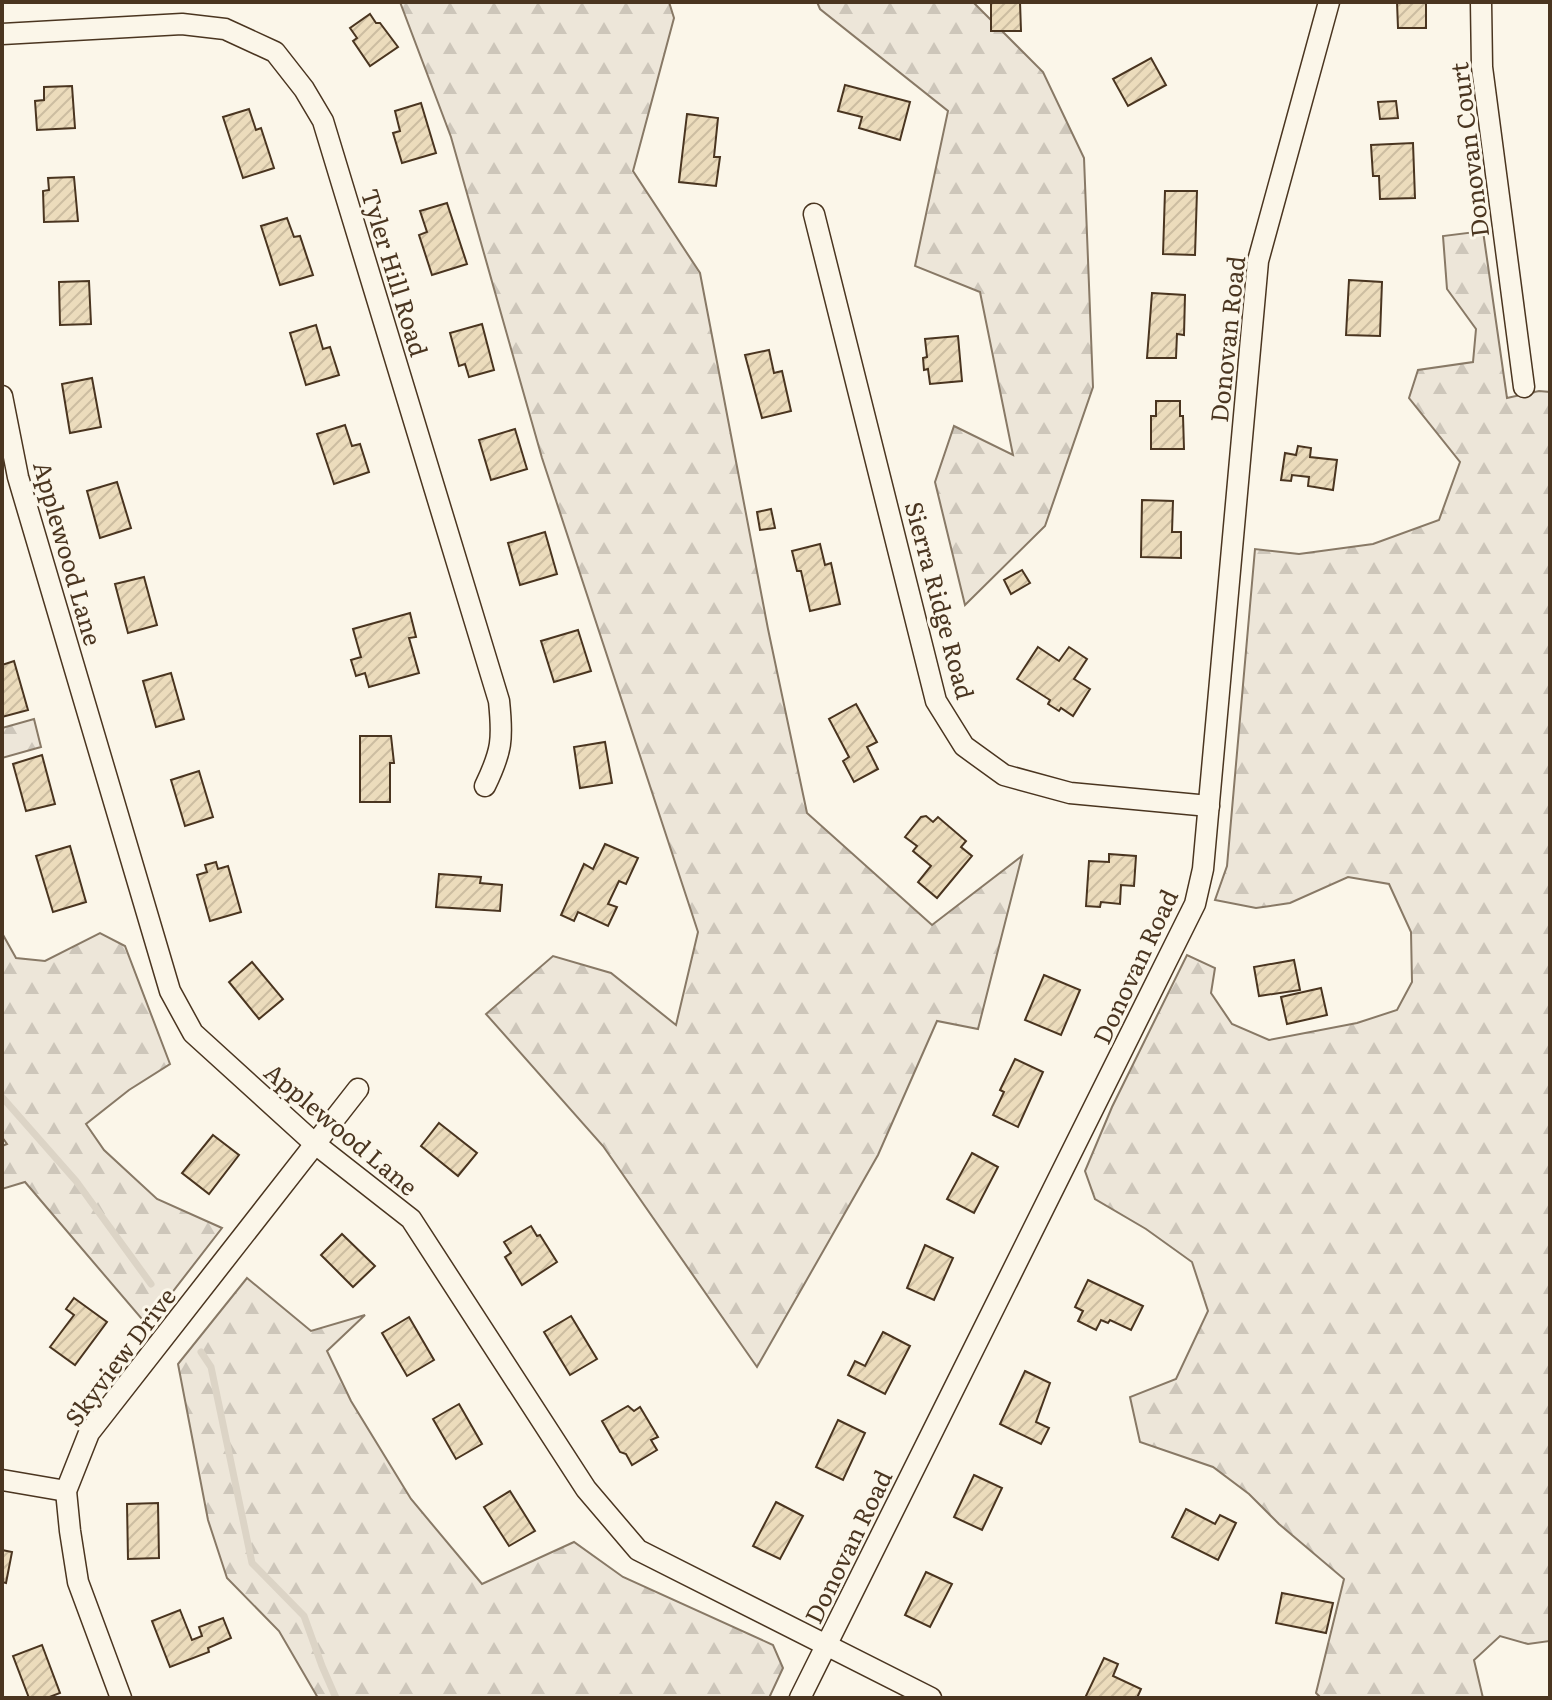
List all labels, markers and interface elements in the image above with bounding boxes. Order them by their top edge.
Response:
street label: Donovan Court [1440,60,1496,239]
street label: Tyler Hill Road [354,184,438,361]
street label: Donovan Road [1200,254,1252,424]
street label: Applewood Lane [26,457,112,649]
street label: Sierra Ridge Road [898,497,984,703]
street label: Donovan Road [1083,883,1185,1049]
street label: Applewood Lane [258,1053,426,1203]
street label: Skyview Drive [55,1279,183,1433]
street label: Donovan Road [795,1463,899,1629]

